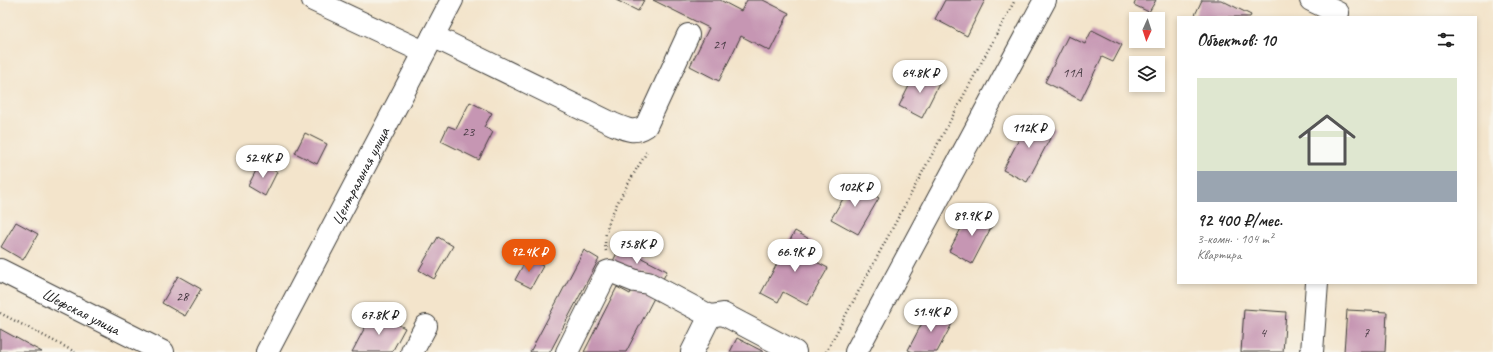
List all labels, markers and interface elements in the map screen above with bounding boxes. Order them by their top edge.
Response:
north arrow [1129,12,1165,48]
map controls [1129,12,1165,92]
icon: filters [1435,29,1457,51]
text: Объектов: 10 [1197,30,1276,51]
house number: 21 [713,36,726,53]
button: layers [1129,56,1165,92]
pin: 64.8K ₽ [883,60,957,94]
house number: 11А [1062,64,1083,81]
text: 64.8K ₽ [902,65,938,81]
icon: home [1291,104,1363,176]
pin: 112K ₽ [996,115,1062,149]
text: 112K ₽ [1012,120,1046,136]
street label: Центральная улица [327,123,395,228]
house number: 23 [462,123,476,140]
pin: 52.4K ₽ [226,145,300,179]
text: 52.4K ₽ [245,150,281,166]
pin: 102K ₽ [822,174,888,208]
text: 102K ₽ [838,179,872,195]
pin: 89.9K ₽ [935,203,1009,237]
text: 89.9K ₽ [954,208,990,224]
text: 92 400 ₽/мес. [1197,210,1282,231]
pin: 75.8K ₽ [600,231,674,265]
text: 3-комн. · 104 m² [1197,231,1273,247]
text: 75.8K ₽ [619,236,655,252]
pin: 92.4K ₽ [492,239,566,273]
pin: 66.9K ₽ [758,239,832,273]
text: 92.4K ₽ [511,244,547,260]
text: 66.9K ₽ [777,244,814,260]
text: Квартира [1197,247,1241,263]
street label: Шефская улица [39,284,124,340]
house number: 28 [176,288,190,305]
pin: 51.4K ₽ [894,299,968,333]
pin: 67.8K ₽ [342,302,416,336]
text: 51.4K ₽ [913,304,949,320]
text: 67.8K ₽ [361,307,397,323]
house number: 4 [1260,324,1268,341]
house number: 7 [1363,324,1370,341]

